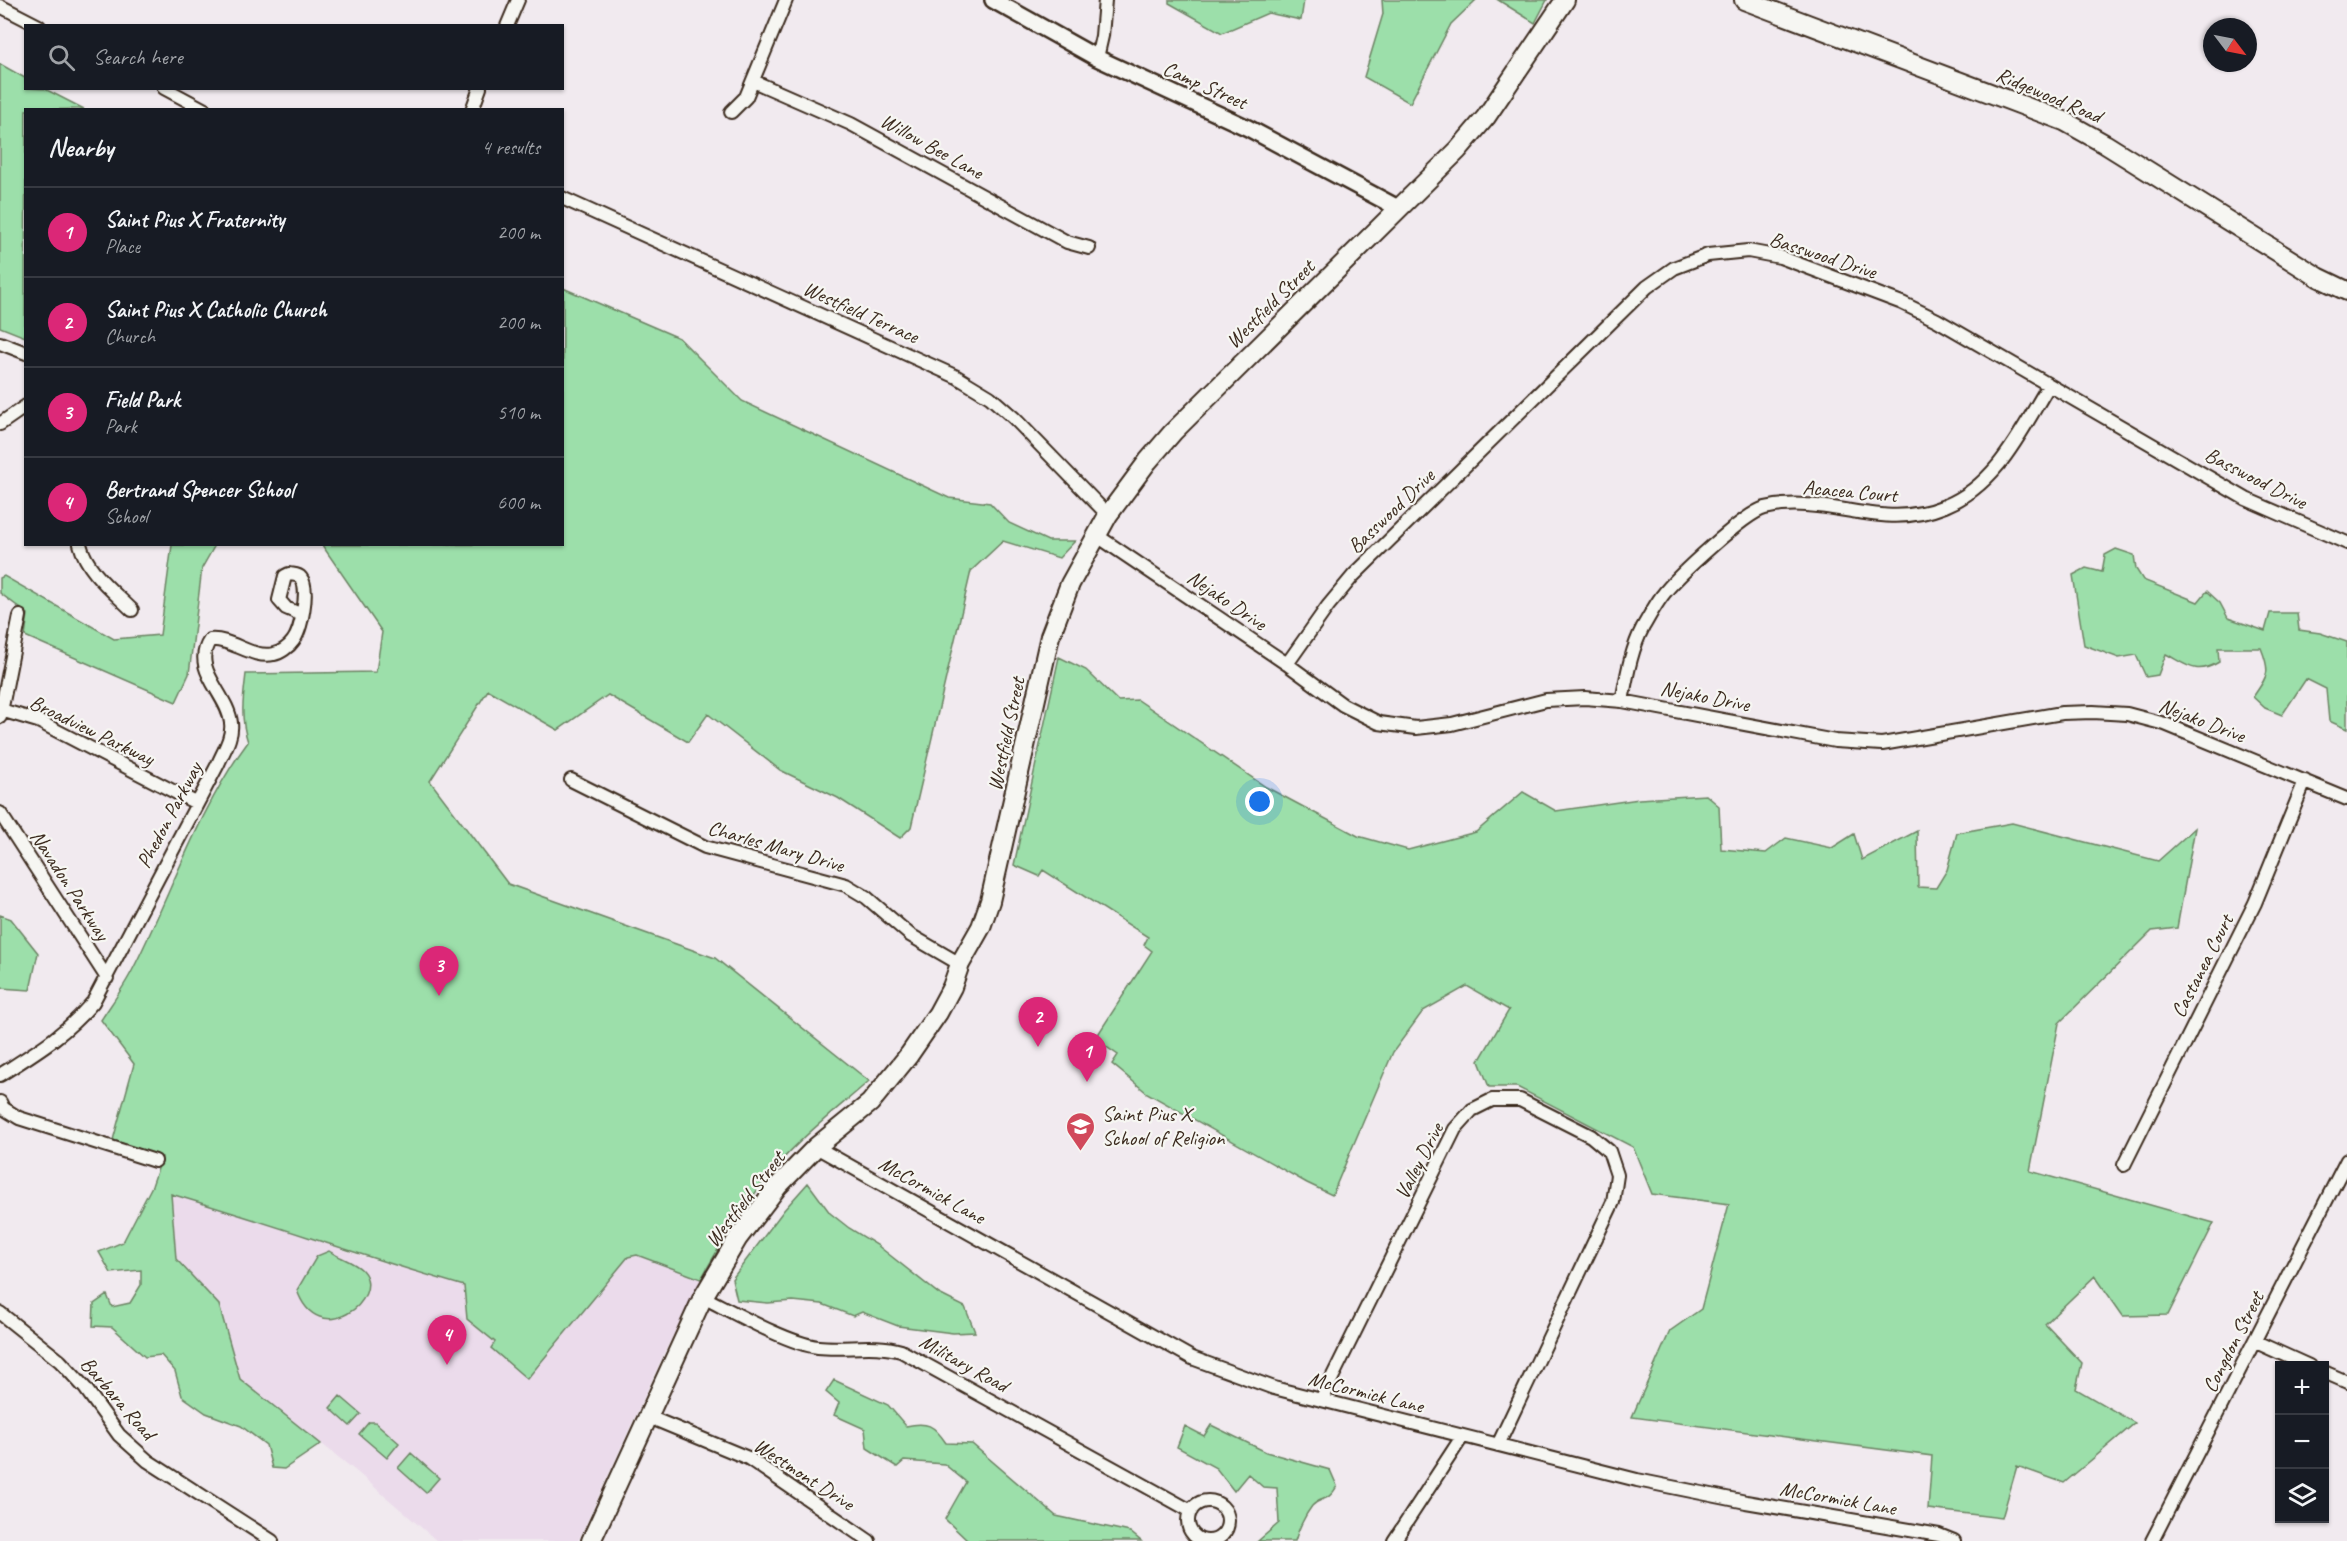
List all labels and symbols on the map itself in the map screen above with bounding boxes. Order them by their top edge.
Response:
north arrow [2203,18,2257,72]
street label: Camp Street [1159,55,1253,116]
street label: Ridgewood Road [1992,61,2109,130]
street label: Willow Bee Lane [876,107,989,185]
street label: Basswood Drive [1766,226,1881,285]
street label: Westfield Street [1220,253,1321,354]
street label: Westfield Terrace [799,275,924,349]
street label: Basswood Drive [2201,441,2312,515]
street label: Basswood Drive [1342,462,1441,559]
street label: Acacea Court [1802,474,1900,508]
street label: Nejako Drive [1182,564,1273,637]
street label: Westfield Street [981,673,1031,793]
street label: Nejako Drive [1658,675,1753,718]
street label: Broadview Parkway [26,689,160,772]
street label: Nejako Drive [2155,692,2250,749]
street label: Phedon Parkway [130,756,209,872]
your location [1245,787,1274,816]
street label: Charles Mary Drive [705,814,848,878]
street label: Navadon Parkway [25,825,116,947]
street label: Castanea Court [2165,908,2240,1022]
pin: 3 [420,946,458,996]
pin: 2 [1018,998,1058,1047]
pin: 1 [1068,1032,1106,1082]
place label: Saint Pius X School of Religion [1102,1101,1225,1151]
school or university icon: Saint Pius X School of Religion [1065,1110,1097,1152]
street label: Valley Drive [1389,1117,1450,1204]
street label: Westfield Street [699,1144,792,1252]
street label: McCormick Lane [874,1150,992,1231]
street label: Congdon Street [2197,1285,2270,1397]
pin: 4 [428,1316,466,1365]
street label: Military Road [915,1328,1016,1400]
street label: Barbara Road [75,1351,164,1448]
street label: McCormick Lane [1306,1365,1428,1419]
street label: Westmont Drive [749,1432,861,1517]
street label: McCormick Lane [1778,1475,1900,1521]

